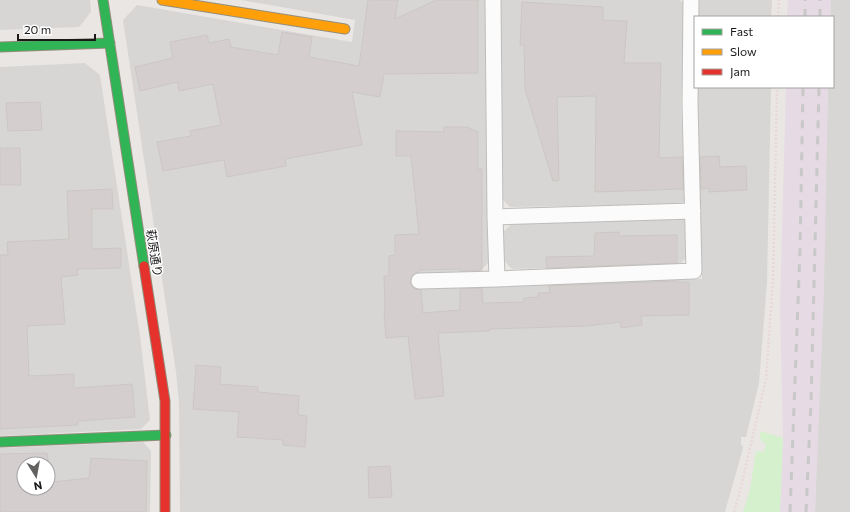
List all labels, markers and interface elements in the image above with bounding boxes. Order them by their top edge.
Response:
scale bar [18,16,95,42]
legend [694,16,834,88]
text: 20 m [24,22,51,36]
text: Fast [730,24,753,38]
text: Slow [730,44,757,58]
text: Jam [730,64,750,79]
street label: 萩原通り [144,228,166,278]
north arrow [16,456,56,496]
text: N [33,479,43,493]

